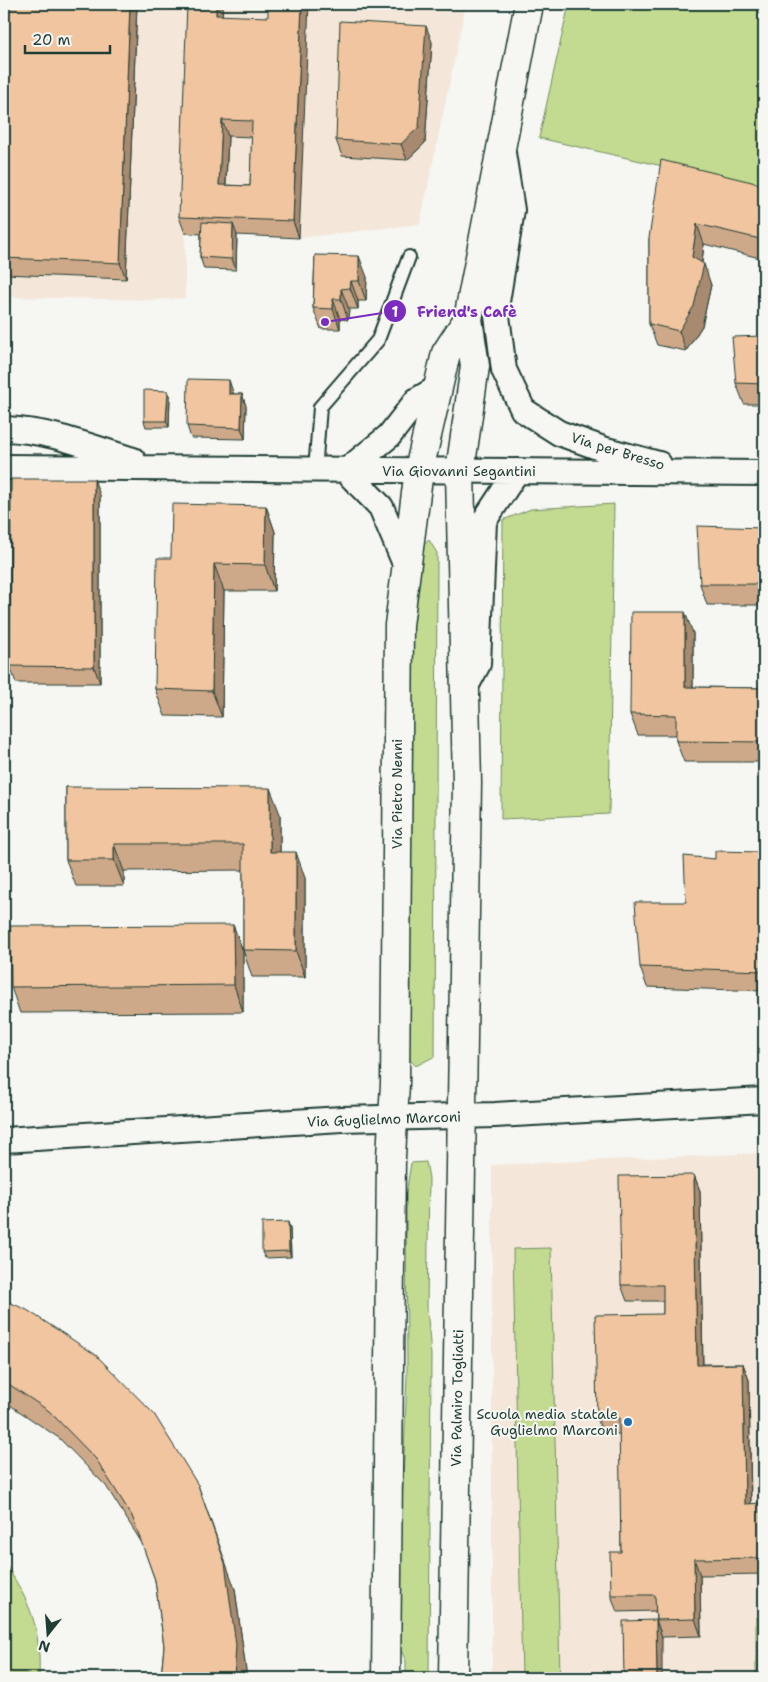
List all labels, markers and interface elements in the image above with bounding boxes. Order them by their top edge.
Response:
scale bar [25,22,110,54]
text: 20 m [32,30,71,50]
callout: Friend's Cafè [382,296,527,326]
text: 1 [392,302,399,322]
text: Friend's Cafè [417,302,517,322]
street label: Via per Bresso [569,428,667,474]
street label: Via Giovanni Segantini [382,462,536,480]
street label: Via Pietro Nenni [388,739,406,849]
street label: Via Guglielmo Marconi [307,1107,461,1131]
street label: Via Palmiro Togliatti [447,1329,467,1467]
place label: Scuola media statale Guglielmo Marconi [477,1405,618,1439]
marker: Scuola media statale Guglielmo Marconi [622,1416,634,1428]
north arrow [22,1610,72,1660]
text: N [36,1636,52,1657]

